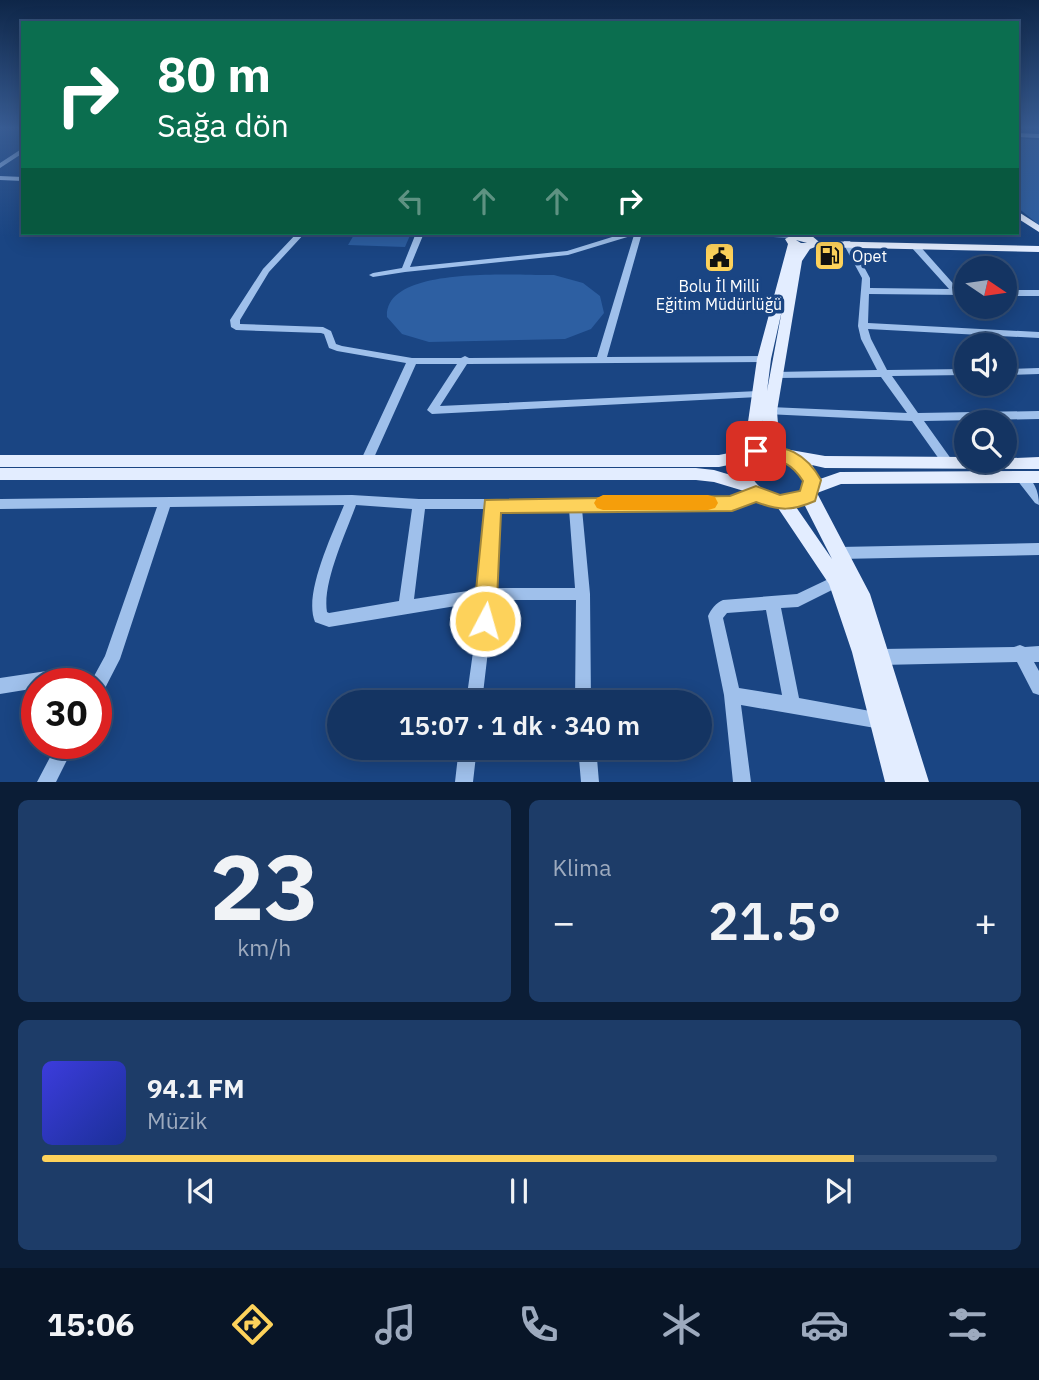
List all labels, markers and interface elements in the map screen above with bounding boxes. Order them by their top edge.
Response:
text: 80 m [157,42,271,105]
icon: right [42,49,133,140]
text: Sağa dön [157,104,289,146]
icon: left [392,182,430,220]
icon: ahead [465,182,503,220]
icon: ahead [538,182,576,220]
icon: right [611,182,649,220]
fuel station icon: Opet [812,239,846,273]
public building icon: Bolu İl Milli Eğitim Müdürlüğü [702,240,736,274]
place label: Opet [852,246,887,266]
north arrow [954,256,1017,318]
map controls [954,256,1017,473]
place label: Bolu İl Milli Eğitim Müdürlüğü [656,276,782,314]
button: sound [954,333,1017,396]
button: search [954,410,1017,473]
pin [726,421,786,481]
icon: arrive [737,432,775,470]
position arrow [448,584,522,658]
speed limit sign: 30 [21,668,112,759]
text: 15:07 · 1 dk · 340 m [399,708,640,742]
text: 23 [210,827,319,945]
text: Klima [553,852,611,882]
text: 21.5° [708,887,842,954]
text: − [553,897,575,946]
text: + [974,897,997,946]
text: km/h [237,932,291,962]
text: 94.1 FM [147,1071,245,1105]
text: Müzik [147,1105,207,1135]
icon: previous [182,1172,220,1210]
icon: pause [500,1172,538,1210]
icon: next [819,1172,857,1210]
icon: directions [228,1300,277,1349]
icon: music [371,1300,420,1349]
icon: phone [514,1300,563,1349]
icon: climate [657,1300,706,1349]
icon: car [800,1300,849,1349]
icon: filters [943,1300,992,1349]
text: 15:06 [47,1303,134,1345]

